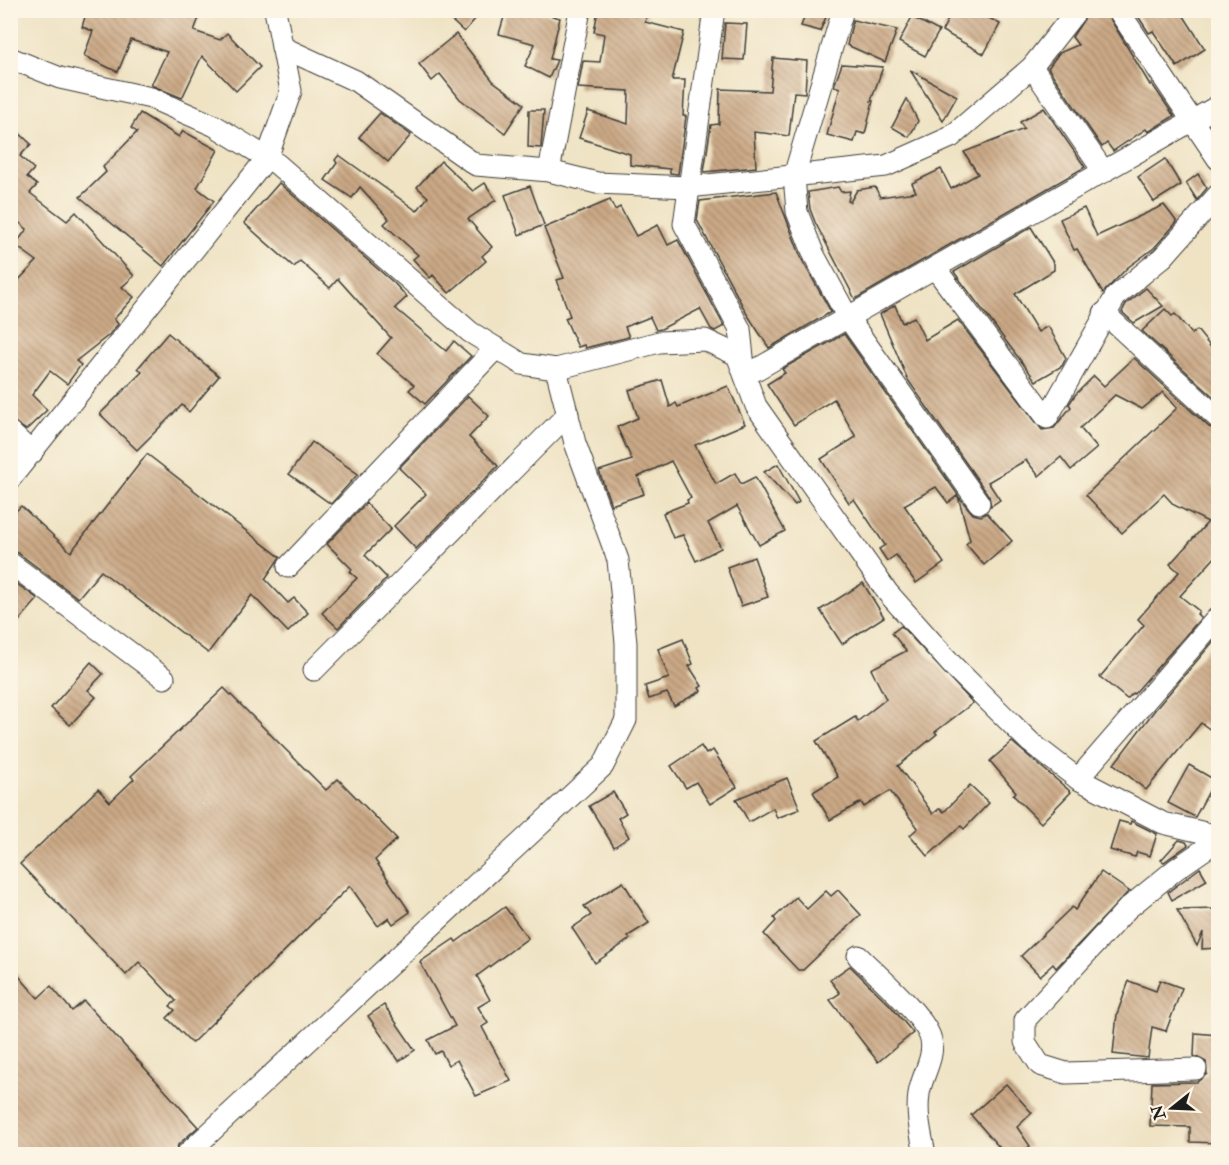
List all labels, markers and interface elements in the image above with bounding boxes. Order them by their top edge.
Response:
north arrow [1142,1078,1202,1138]
text: N [1147,1102,1171,1123]

